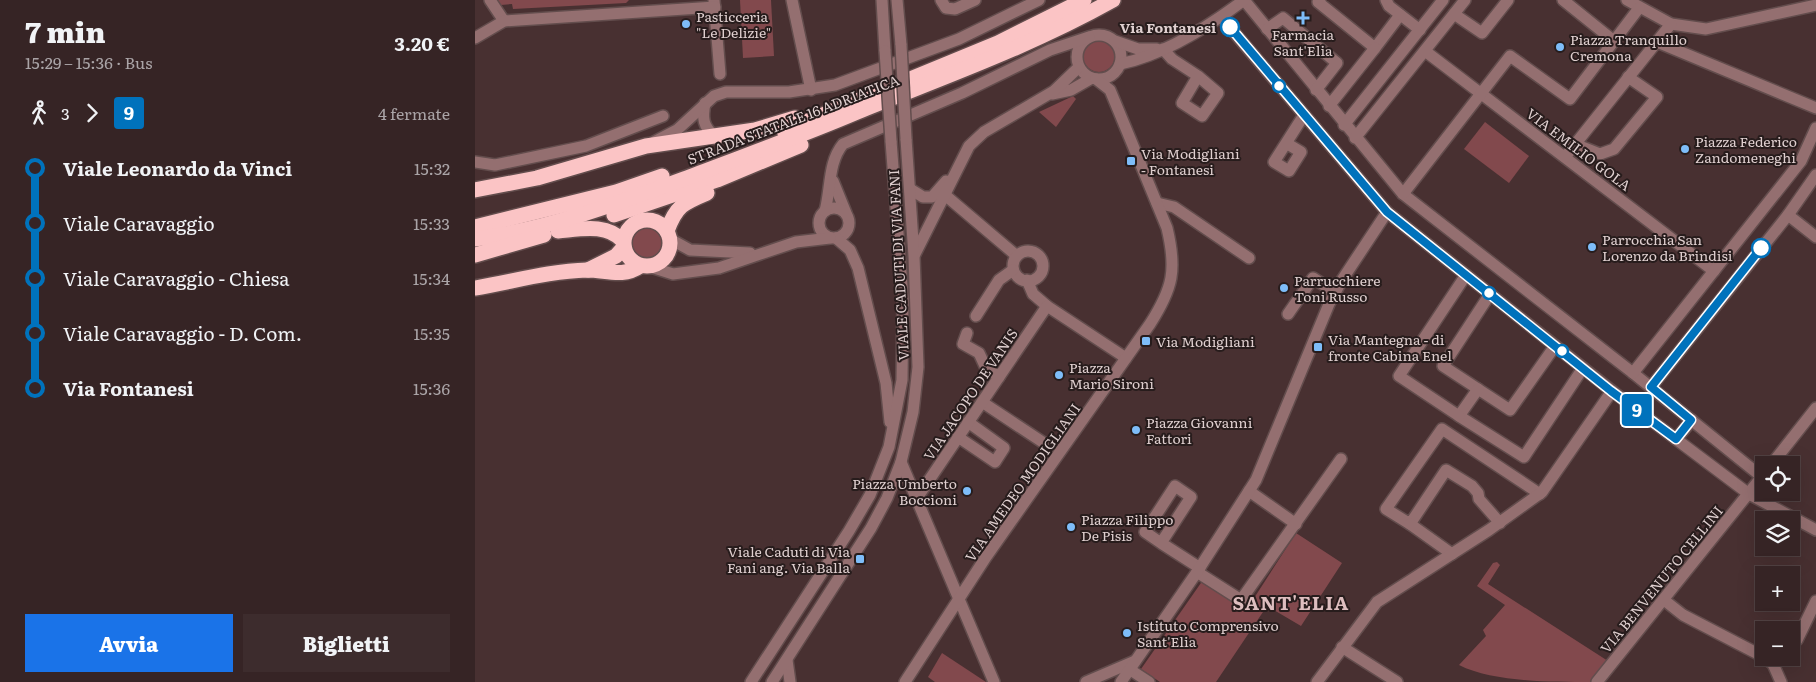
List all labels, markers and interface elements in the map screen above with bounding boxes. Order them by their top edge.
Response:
place label: Pasticceria "Le Delizie" [696,6,771,42]
text: 7 min [25,10,106,52]
marker: Farmacia Sant'Elia [1297,12,1309,24]
place label: Via Fontanesi [1120,17,1216,37]
marker: Via Fontanesi [1220,17,1240,37]
marker: Pasticceria "Le Delizie" [680,18,692,30]
place label: Farmacia Sant'Elia [1272,24,1335,60]
text: 3.20 € [394,29,450,57]
place label: Piazza Tranquillo Cremona [1570,29,1687,65]
marker: Piazza Tranquillo Cremona [1554,41,1566,53]
text: 15:29 – 15:36 · Bus [25,50,152,74]
street label: STRADA STATALE 16 ADRIATICA [684,69,902,169]
unlabelled marker [1272,79,1286,93]
icon: walk [25,99,53,127]
icon: forward [78,99,106,127]
text: 9 [124,99,134,126]
text: 3 [61,101,70,125]
text: 4 fermate [378,101,450,125]
street label: VIA EMILIO GOLA [1523,103,1636,195]
place label: Piazza Federico Zandomeneghi [1695,131,1797,167]
place label: Via Modigliani - Fontanesi [1141,143,1240,179]
marker: Piazza Federico Zandomeneghi [1679,143,1691,155]
text: Viale Leonardo da Vinci [63,154,292,182]
marker: Via Modigliani - Fontanesi [1125,155,1137,167]
text: 15:32 [414,156,450,180]
street label: VIALE CADUTI DI VIA FANI [883,169,913,361]
text: Viale Caravaggio [63,209,215,237]
text: 15:33 [413,211,450,235]
place label: Parrocchia San Lorenzo da Brindisi [1602,229,1733,265]
unlabelled marker [1751,238,1771,258]
marker: Parrocchia San Lorenzo da Brindisi [1586,241,1598,253]
text: Viale Caravaggio - Chiesa [63,264,289,292]
text: 15:34 [413,266,450,290]
place label: Parrucchiere Toni Russo [1294,270,1381,306]
marker: Parrucchiere Toni Russo [1278,282,1290,294]
unlabelled marker [1482,286,1496,300]
text: Viale Caravaggio - D. Com. [63,319,302,347]
text: 15:35 [413,321,450,345]
street label: VIA JACOPO DE VANIS [918,324,1022,464]
place label: Via Mantegna - di fronte Cabina Enel [1328,329,1452,365]
place label: Via Modigliani [1156,331,1255,351]
marker: Via Modigliani [1140,335,1152,347]
marker: Via Mantegna - di fronte Cabina Enel [1312,341,1324,353]
unlabelled marker [1555,344,1569,358]
place label: Piazza Mario Sironi [1069,357,1154,393]
marker: Piazza Mario Sironi [1053,369,1065,381]
text: Via Fontanesi [63,374,194,402]
text: 15:36 [413,376,450,400]
line badge: 9 [1621,394,1653,426]
text: 9 [1632,396,1642,423]
street label: VIA AMEDEO MODIGLIANI [960,399,1084,565]
place label: Piazza Giovanni Fattori [1146,412,1253,448]
marker: Piazza Giovanni Fattori [1130,424,1142,436]
map controls [1755,456,1800,666]
button: locate [1755,456,1800,501]
place label: Piazza Umberto Boccioni [852,473,957,509]
marker: Piazza Umberto Boccioni [961,485,973,497]
street label: VIA BENVENUTO CELLINI [1595,501,1727,657]
place label: Piazza Filippo De Pisis [1081,509,1173,545]
button: layers [1755,511,1800,556]
marker: Piazza Filippo De Pisis [1065,521,1077,533]
place label: Viale Caduti di Via Fani ang. Via Balla [727,541,850,577]
marker: Viale Caduti di Via Fani ang. Via Balla [854,553,866,565]
button: + [1755,566,1800,611]
district label: SANT'ELIA [1233,588,1350,616]
button: Avvia [25,614,233,672]
button: Biglietti [243,614,450,672]
place label: Istituto Comprensivo Sant'Elia [1137,615,1279,651]
button: − [1755,621,1800,666]
marker: Istituto Comprensivo Sant'Elia [1121,627,1133,639]

